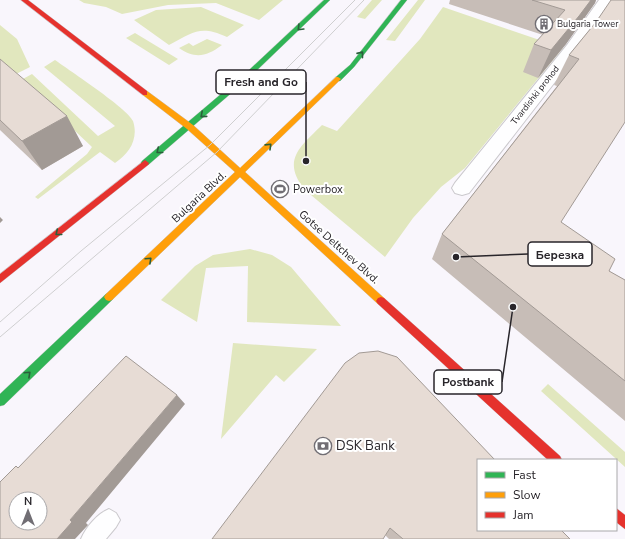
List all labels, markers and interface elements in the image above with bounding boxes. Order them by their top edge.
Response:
building icon: Bulgaria Tower [534,14,554,34]
place label: Bulgaria Tower [557,18,619,30]
one-way arrow [297,23,305,31]
one-way arrow [356,52,363,59]
street label: Tvardishki prohod [508,63,562,127]
callout: Fresh and Go [216,70,306,94]
text: Fresh and Go [224,74,298,90]
one-way arrow [201,110,208,117]
one-way arrow [264,143,272,151]
one-way arrow [157,147,164,154]
street label: Bulgaria Blvd. [169,168,229,226]
sports icon: Powerbox [270,179,290,199]
place label: Powerbox [293,182,343,197]
street label: Gotse Deltchev Blvd. [296,207,382,287]
one-way arrow [55,228,63,235]
callout: Березка [528,242,592,266]
text: Березка [536,247,584,263]
one-way arrow [144,257,152,265]
callout: Postbank [434,370,502,394]
one-way arrow [23,371,31,379]
text: Postbank [442,374,495,390]
bank icon: DSK Bank [313,436,333,456]
place label: DSK Bank [336,437,395,455]
legend [477,459,617,531]
text: Fast [513,467,536,483]
text: Slow [513,487,541,503]
north arrow [8,491,48,531]
text: N [24,494,32,509]
text: Jam [512,507,534,523]

